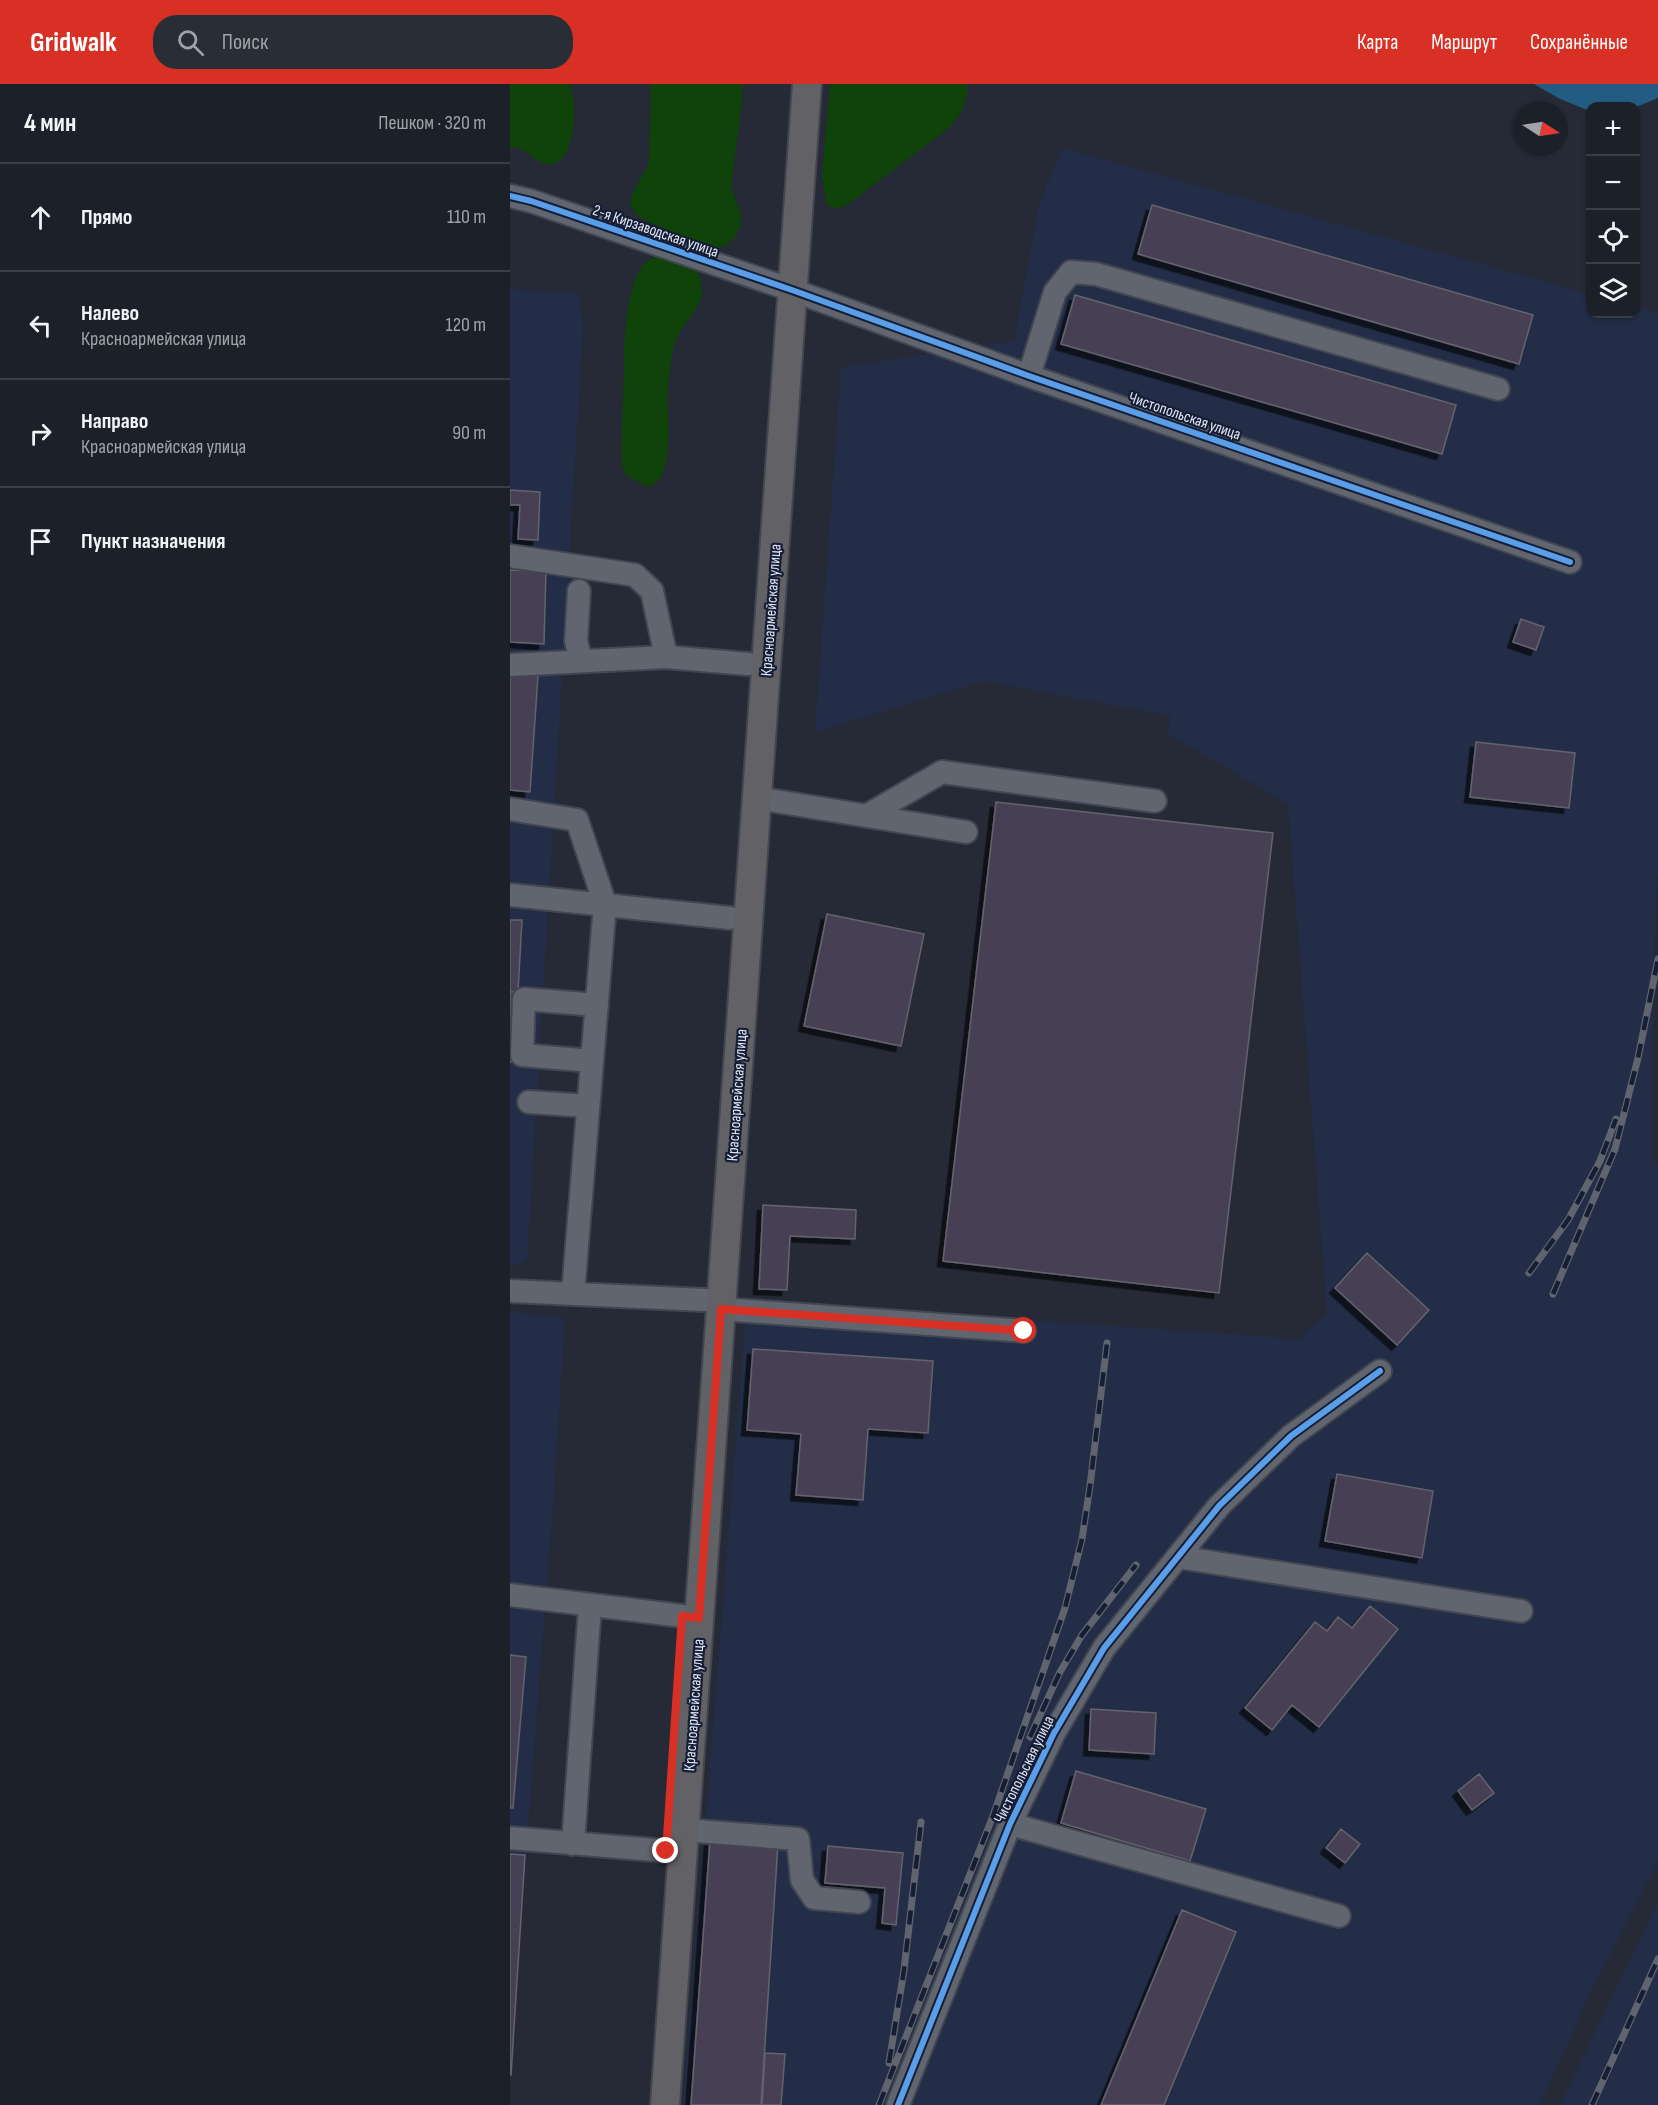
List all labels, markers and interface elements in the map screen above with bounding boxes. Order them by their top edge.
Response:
search box [153,15,573,69]
text: Gridwalk [30,26,117,59]
icon: search [174,26,207,59]
text: Поиск [222,29,268,56]
text: Карта [1357,30,1398,55]
text: Маршрут [1431,30,1497,55]
text: Сохранённые [1530,30,1628,55]
north arrow [1514,102,1568,156]
map controls [1586,102,1640,318]
button: + [1586,102,1640,156]
text: 4 мин [24,108,76,139]
text: Пешком · 320 m [378,111,486,135]
button: − [1586,156,1640,210]
icon: ahead [24,201,57,234]
street label: 2-я Кирзаводская улица [590,201,721,262]
text: Прямо [81,204,132,231]
text: 110 m [447,205,486,229]
button: locate [1586,210,1640,264]
button: layers [1586,264,1640,318]
text: Налево [81,300,139,327]
icon: left [24,309,57,342]
text: 120 m [446,313,486,337]
text: Красноармейская улица [81,327,246,351]
street label: Чистопольская улица [1126,388,1243,445]
text: Направо [81,408,148,435]
icon: right [24,417,57,450]
text: 90 m [452,421,486,445]
text: Красноармейская улица [81,435,246,459]
icon: arrive [24,525,57,558]
text: Пункт назначения [81,528,225,555]
street label: Красноармейская улица [757,543,786,677]
street label: Красноармейская улица [723,1028,752,1162]
route start [1010,1317,1036,1343]
street label: Красноармейская улица [680,1638,709,1772]
street label: Чистопольская улица [990,1713,1059,1827]
route end [652,1837,678,1863]

